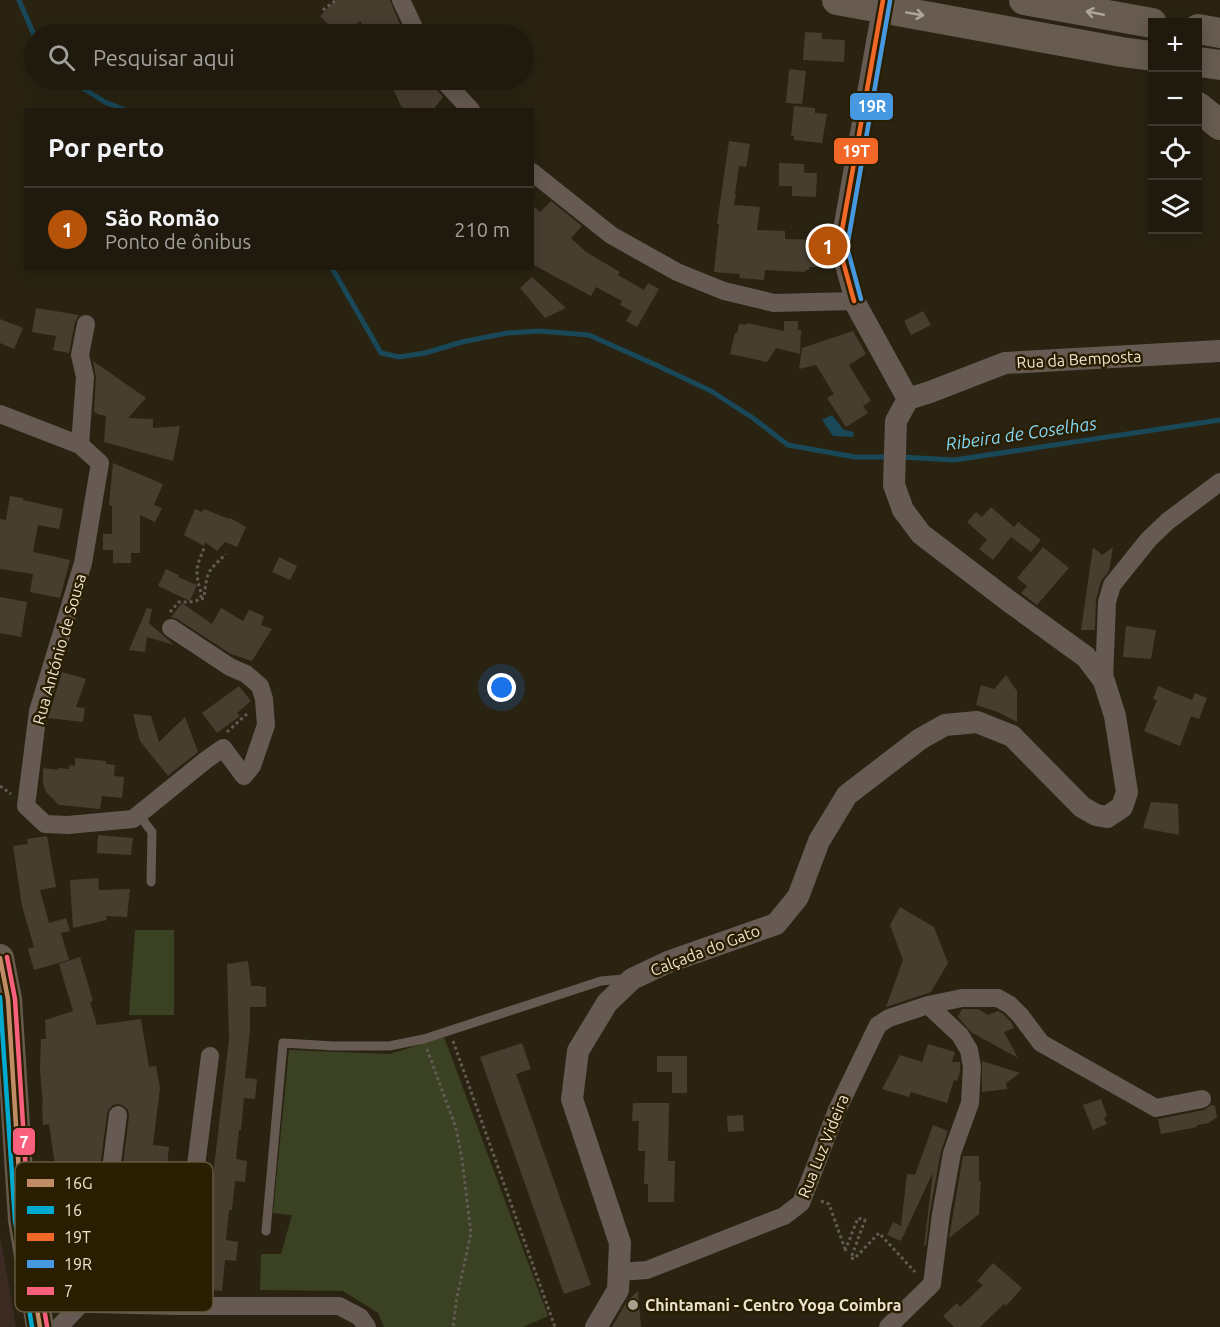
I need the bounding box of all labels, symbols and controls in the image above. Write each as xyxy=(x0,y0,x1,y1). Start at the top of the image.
one-way arrow xyxy=(1086,7,1105,18)
one-way arrow xyxy=(905,9,925,20)
map controls xyxy=(1148,18,1202,234)
button: + xyxy=(1148,18,1202,72)
search box xyxy=(24,24,534,90)
icon: search xyxy=(45,41,78,74)
text: Pesquisar aqui xyxy=(93,45,235,70)
button: − xyxy=(1148,72,1202,126)
line badge: 19R xyxy=(849,92,894,121)
text: 19R xyxy=(858,97,887,115)
button: locate xyxy=(1148,126,1202,180)
text: Por perto xyxy=(48,133,164,162)
line badge: 19T xyxy=(833,137,879,165)
text: 19T xyxy=(842,142,870,160)
button: layers xyxy=(1148,180,1202,234)
text: São Romão xyxy=(105,205,220,230)
text: 1 xyxy=(62,218,73,241)
text: 210 m xyxy=(454,218,510,241)
pin: 1 xyxy=(808,224,848,268)
text: Ponto de ônibus xyxy=(105,230,251,253)
street label: Rua da Bemposta xyxy=(1016,347,1142,371)
water label: Ribeira de Coselhas xyxy=(944,412,1098,454)
street label: Rua António de Sousa xyxy=(29,571,89,727)
your location xyxy=(487,673,516,702)
street label: Calçada do Gato xyxy=(648,921,762,979)
street label: Rua Luz Videira xyxy=(794,1092,852,1200)
line badge: 7 xyxy=(12,1127,36,1156)
text: 7 xyxy=(19,1133,29,1151)
legend xyxy=(15,1162,213,1312)
text: 16G xyxy=(64,1174,93,1192)
text: 16 xyxy=(64,1201,82,1219)
text: 19T xyxy=(64,1228,91,1246)
text: 19R xyxy=(64,1255,92,1273)
text: 7 xyxy=(64,1282,73,1300)
place label: Chintamani - Centro Yoga Coimbra xyxy=(645,1296,902,1314)
marker: Chintamani - Centro Yoga Coimbra xyxy=(626,1298,640,1312)

